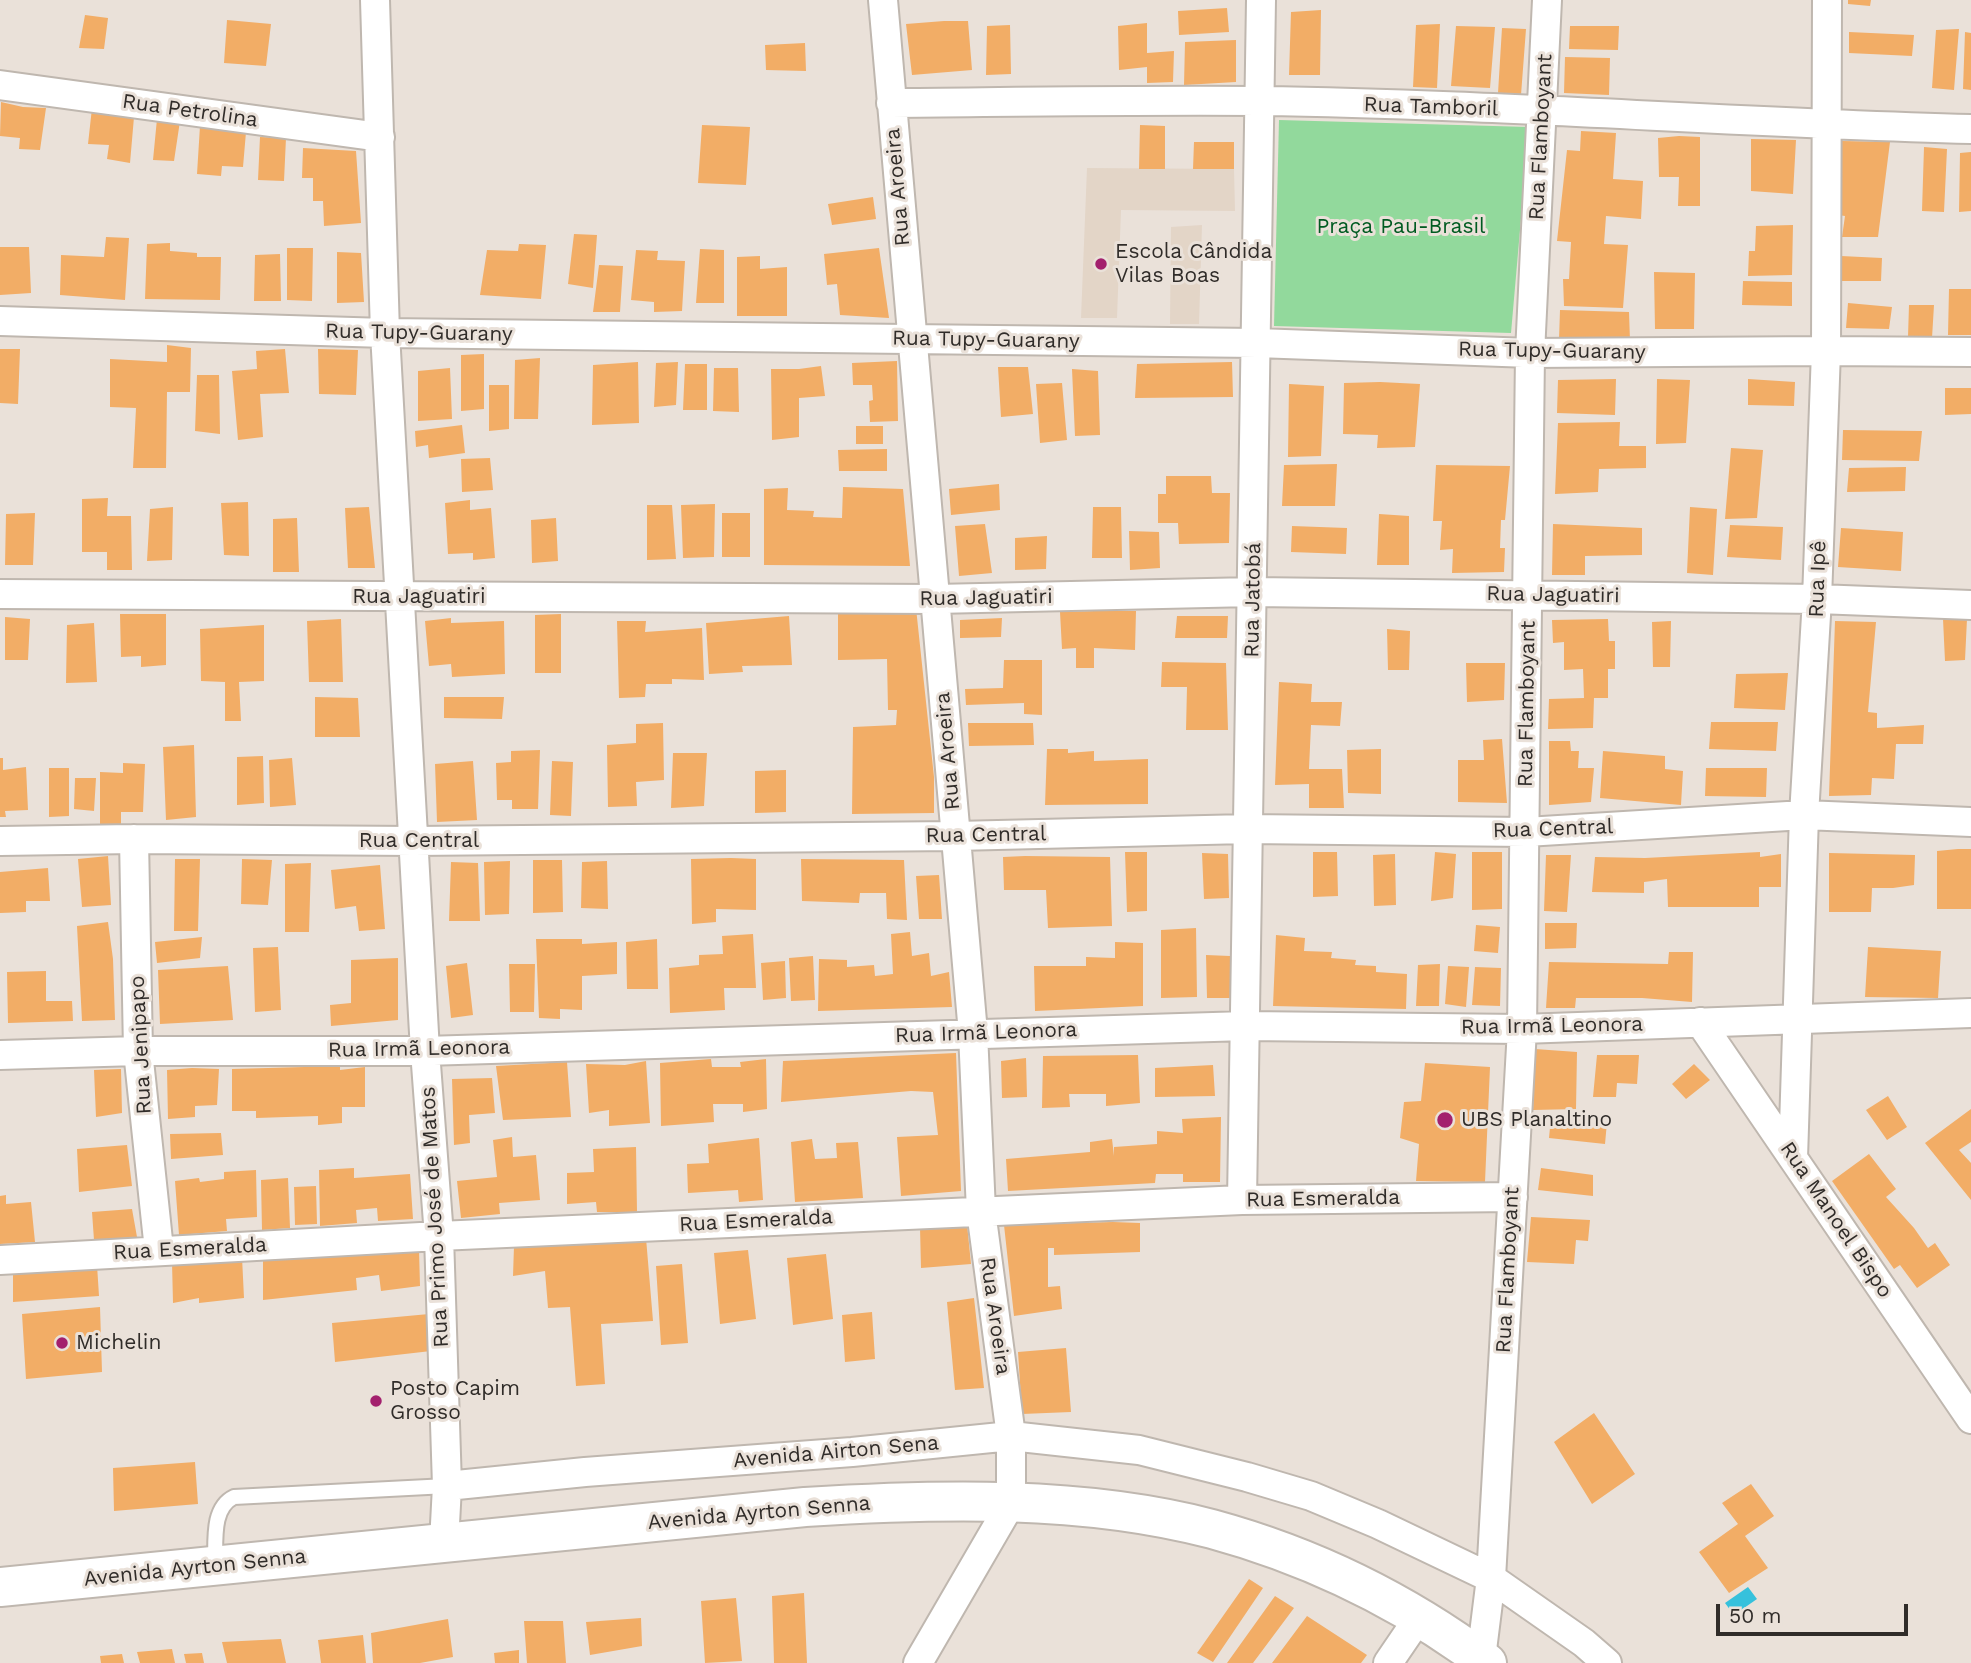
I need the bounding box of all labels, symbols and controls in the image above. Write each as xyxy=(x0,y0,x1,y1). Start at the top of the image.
street label: Rua Flamboyant xyxy=(1524,53,1558,221)
street label: Rua Petrolina xyxy=(121,89,259,133)
street label: Rua Tamboril xyxy=(1363,92,1499,122)
street label: Rua Aroeira xyxy=(880,127,916,247)
park label: Praça Pau-Brasil xyxy=(1316,214,1486,240)
place label: Escola Cândida Vilas Boas xyxy=(1115,239,1272,289)
marker: Escola Cândida Vilas Boas xyxy=(1093,256,1109,272)
street label: Rua Tupy-Guarany xyxy=(325,319,513,347)
street label: Rua Tupy-Guarany xyxy=(892,326,1080,354)
street label: Rua Tupy-Guarany xyxy=(1458,337,1646,365)
street label: Rua Ipê xyxy=(1804,540,1832,618)
street label: Rua Jatobá xyxy=(1239,542,1267,658)
street label: Rua Jaguatiri xyxy=(1486,581,1620,609)
street label: Rua Jaguatiri xyxy=(352,584,486,610)
street label: Rua Jaguatiri xyxy=(919,584,1053,612)
street label: Rua Flamboyant xyxy=(1513,621,1541,787)
street label: Rua Aroeira xyxy=(930,691,966,811)
street label: Rua Central xyxy=(1492,814,1614,844)
street label: Rua Central xyxy=(926,821,1046,849)
street label: Rua Central xyxy=(359,828,479,854)
street label: Rua Jenipapo xyxy=(125,975,157,1115)
street label: Rua Irmã Leonora xyxy=(1461,1012,1643,1040)
street label: Rua Irmã Leonora xyxy=(895,1017,1077,1049)
street label: Rua Irmã Leonora xyxy=(328,1035,510,1063)
street label: Rua Primo José de Matos xyxy=(416,1086,454,1348)
place label: UBS Planaltino xyxy=(1461,1107,1612,1133)
marker: UBS Planaltino xyxy=(1435,1110,1455,1130)
street label: Rua Manoel Bispo xyxy=(1774,1137,1898,1303)
street label: Rua Esmeralda xyxy=(1246,1185,1400,1213)
street label: Rua Flamboyant xyxy=(1491,1186,1525,1354)
street label: Rua Esmeralda xyxy=(678,1204,834,1238)
street label: Rua Esmeralda xyxy=(112,1232,268,1266)
street label: Rua Aroeira xyxy=(974,1256,1016,1376)
place label: Michelin xyxy=(76,1330,161,1356)
marker: Michelin xyxy=(54,1335,70,1351)
place label: Posto Capim Grosso xyxy=(390,1376,520,1426)
marker: Posto Capim Grosso xyxy=(368,1393,384,1409)
street label: Avenida Airton Sena xyxy=(732,1430,940,1474)
street label: Avenida Ayrton Senna xyxy=(647,1491,871,1535)
street label: Avenida Ayrton Senna xyxy=(82,1544,308,1592)
scale bar xyxy=(1719,1590,1912,1634)
text: 50 m xyxy=(1729,1603,1781,1628)

